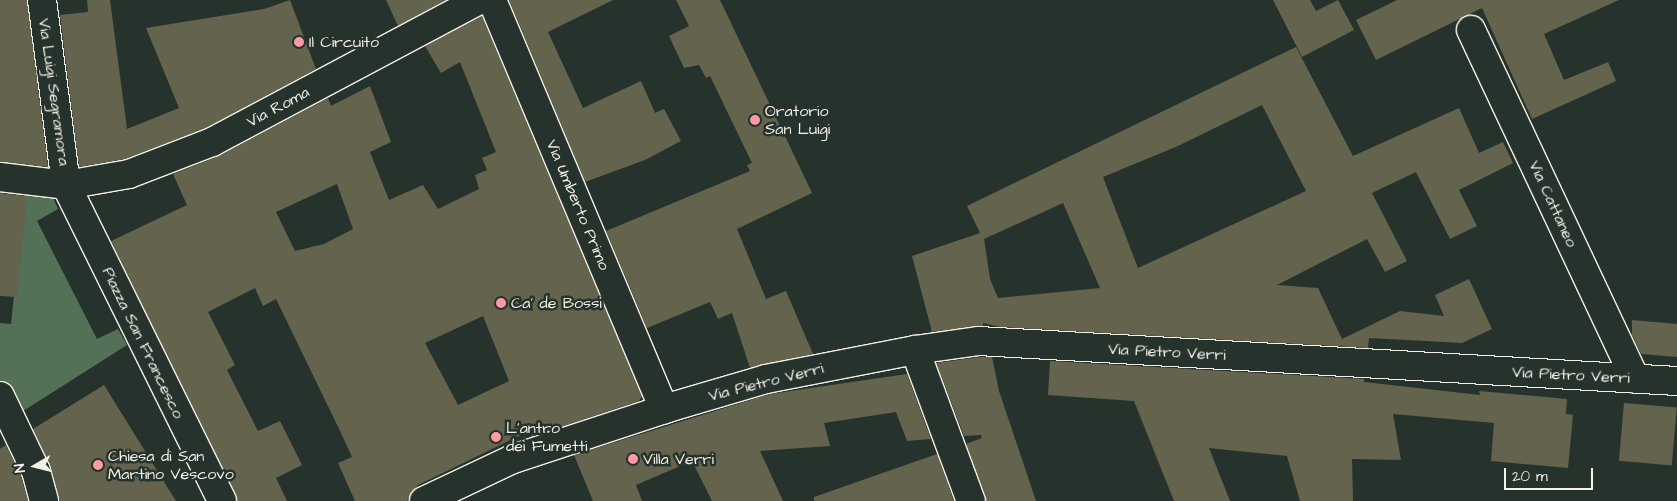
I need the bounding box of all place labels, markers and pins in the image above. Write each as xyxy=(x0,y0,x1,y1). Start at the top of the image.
place label: Il Circuito xyxy=(309,32,379,52)
marker: Il Circuito xyxy=(293,36,305,48)
place label: Oratorio San Luigi xyxy=(765,101,830,139)
marker: Oratorio San Luigi xyxy=(749,114,761,126)
place label: Ca' de Bossi xyxy=(511,293,602,313)
marker: Ca' de Bossi xyxy=(495,297,507,309)
place label: L'antro dei Fumetti xyxy=(506,418,587,456)
marker: L'antro dei Fumetti xyxy=(490,431,502,443)
place label: Chiesa di San Martino Vescovo xyxy=(108,446,234,484)
place label: Villa Verri xyxy=(643,449,714,469)
marker: Villa Verri xyxy=(627,453,639,465)
marker: Chiesa di San Martino Vescovo xyxy=(92,459,104,471)

